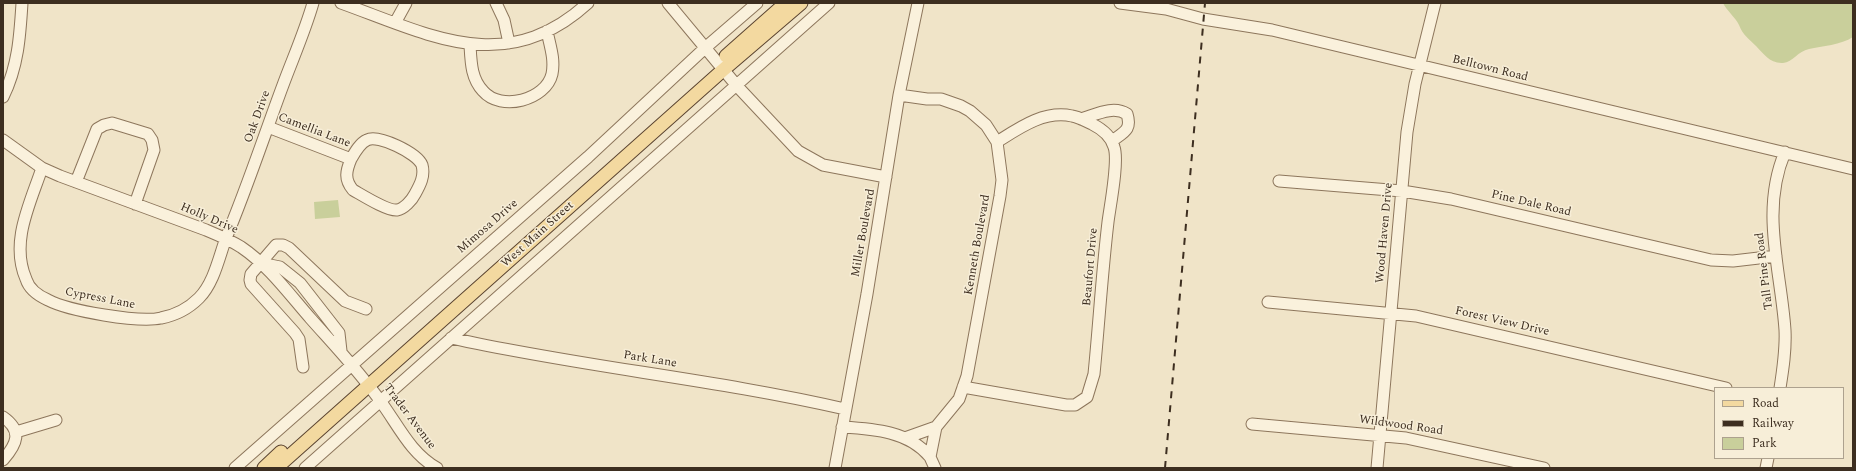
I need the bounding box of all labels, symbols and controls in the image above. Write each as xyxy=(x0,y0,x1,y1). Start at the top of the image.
street label: Belltown Road xyxy=(1451,53,1529,85)
street label: Oak Drive xyxy=(242,89,274,145)
street label: Camellia Lane xyxy=(276,111,352,151)
street label: Wood Haven Drive xyxy=(1373,182,1397,284)
street label: Miller Boulevard xyxy=(849,188,879,278)
street label: Pine Dale Road xyxy=(1490,188,1572,220)
street label: Kenneth Boulevard xyxy=(962,194,994,296)
street label: Mimosa Drive xyxy=(455,197,521,257)
street label: West Main Street xyxy=(499,199,577,271)
street label: Holly Drive xyxy=(178,200,240,238)
street label: Beaufort Drive xyxy=(1080,227,1102,307)
street label: Tall Pine Road xyxy=(1753,232,1777,310)
street label: Cypress Lane xyxy=(64,285,136,313)
street label: Forest View Drive xyxy=(1453,304,1551,340)
street label: Park Lane xyxy=(622,349,678,371)
street label: Trader Avenue xyxy=(380,381,438,453)
legend xyxy=(1714,387,1844,459)
text: Road xyxy=(1752,394,1779,413)
street label: Wildwood Road xyxy=(1358,413,1444,439)
text: Railway xyxy=(1752,414,1794,433)
text: Park xyxy=(1752,434,1777,453)

